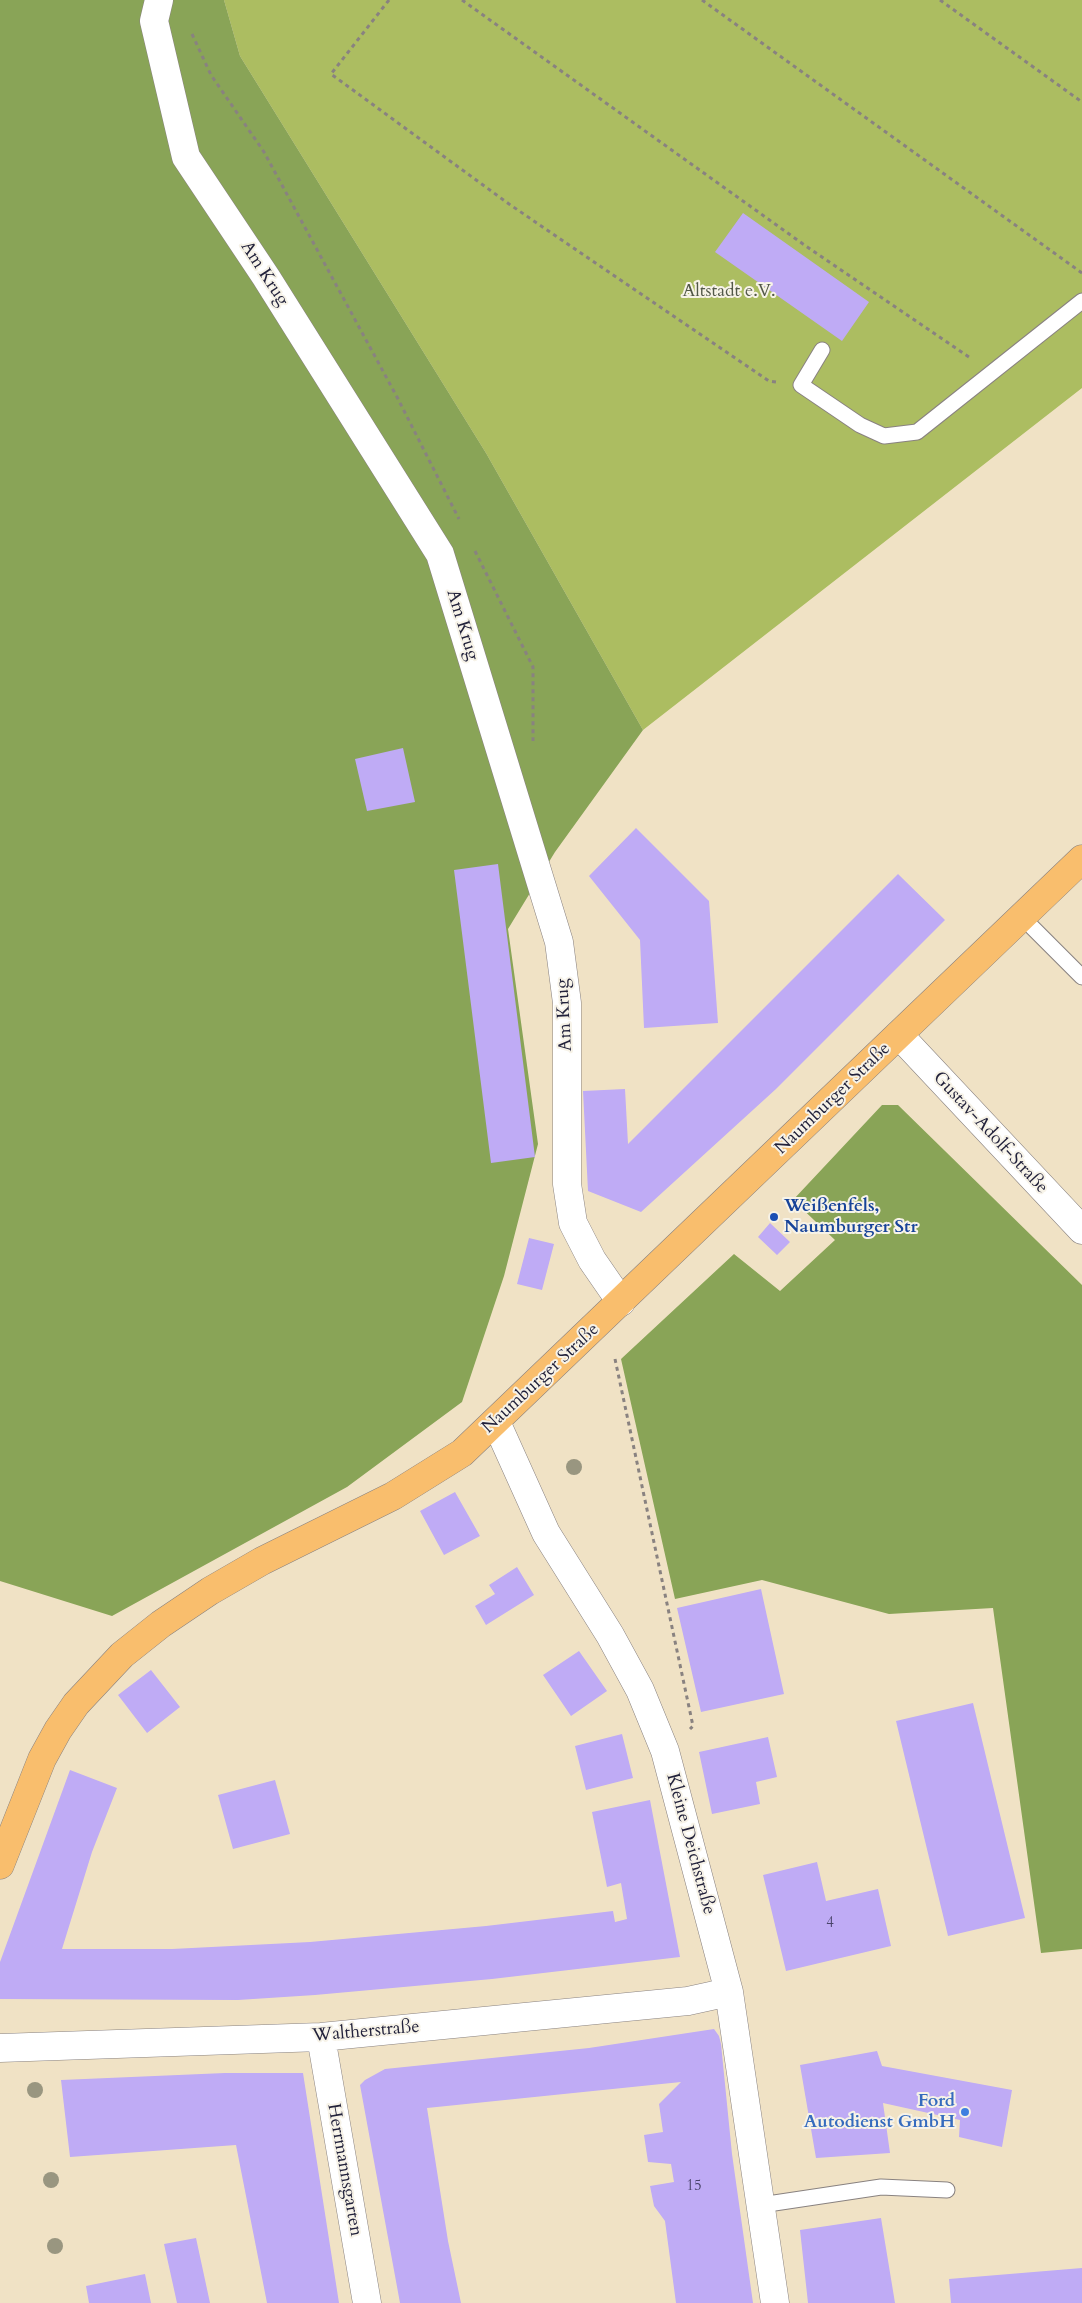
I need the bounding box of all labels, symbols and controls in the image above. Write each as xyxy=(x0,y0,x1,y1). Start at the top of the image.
street label: Am Krug xyxy=(235,238,293,310)
park label: Altstadt e.V. xyxy=(682,281,776,303)
street label: Am Krug xyxy=(441,587,483,663)
street label: Am Krug xyxy=(552,978,578,1052)
street label: Naumburger Straße xyxy=(771,1038,895,1160)
street label: Gustav-Adolf-Straße xyxy=(928,1068,1052,1198)
place label: Weißenfels, Naumburger Str xyxy=(784,1196,918,1238)
marker: Weißenfels, Naumburger Str xyxy=(768,1211,780,1223)
street label: Naumburger Straße xyxy=(478,1319,604,1439)
street label: Kleine Deichstraße xyxy=(661,1771,719,1917)
house number: 4 xyxy=(826,1915,834,1933)
street label: Waltherstraße xyxy=(312,2017,420,2047)
place label: Ford Autodienst GmbH xyxy=(804,2091,955,2134)
street label: Herrmannsgarten xyxy=(322,2102,366,2238)
marker: Ford Autodienst GmbH xyxy=(959,2106,971,2118)
house number: 15 xyxy=(686,2178,702,2196)

